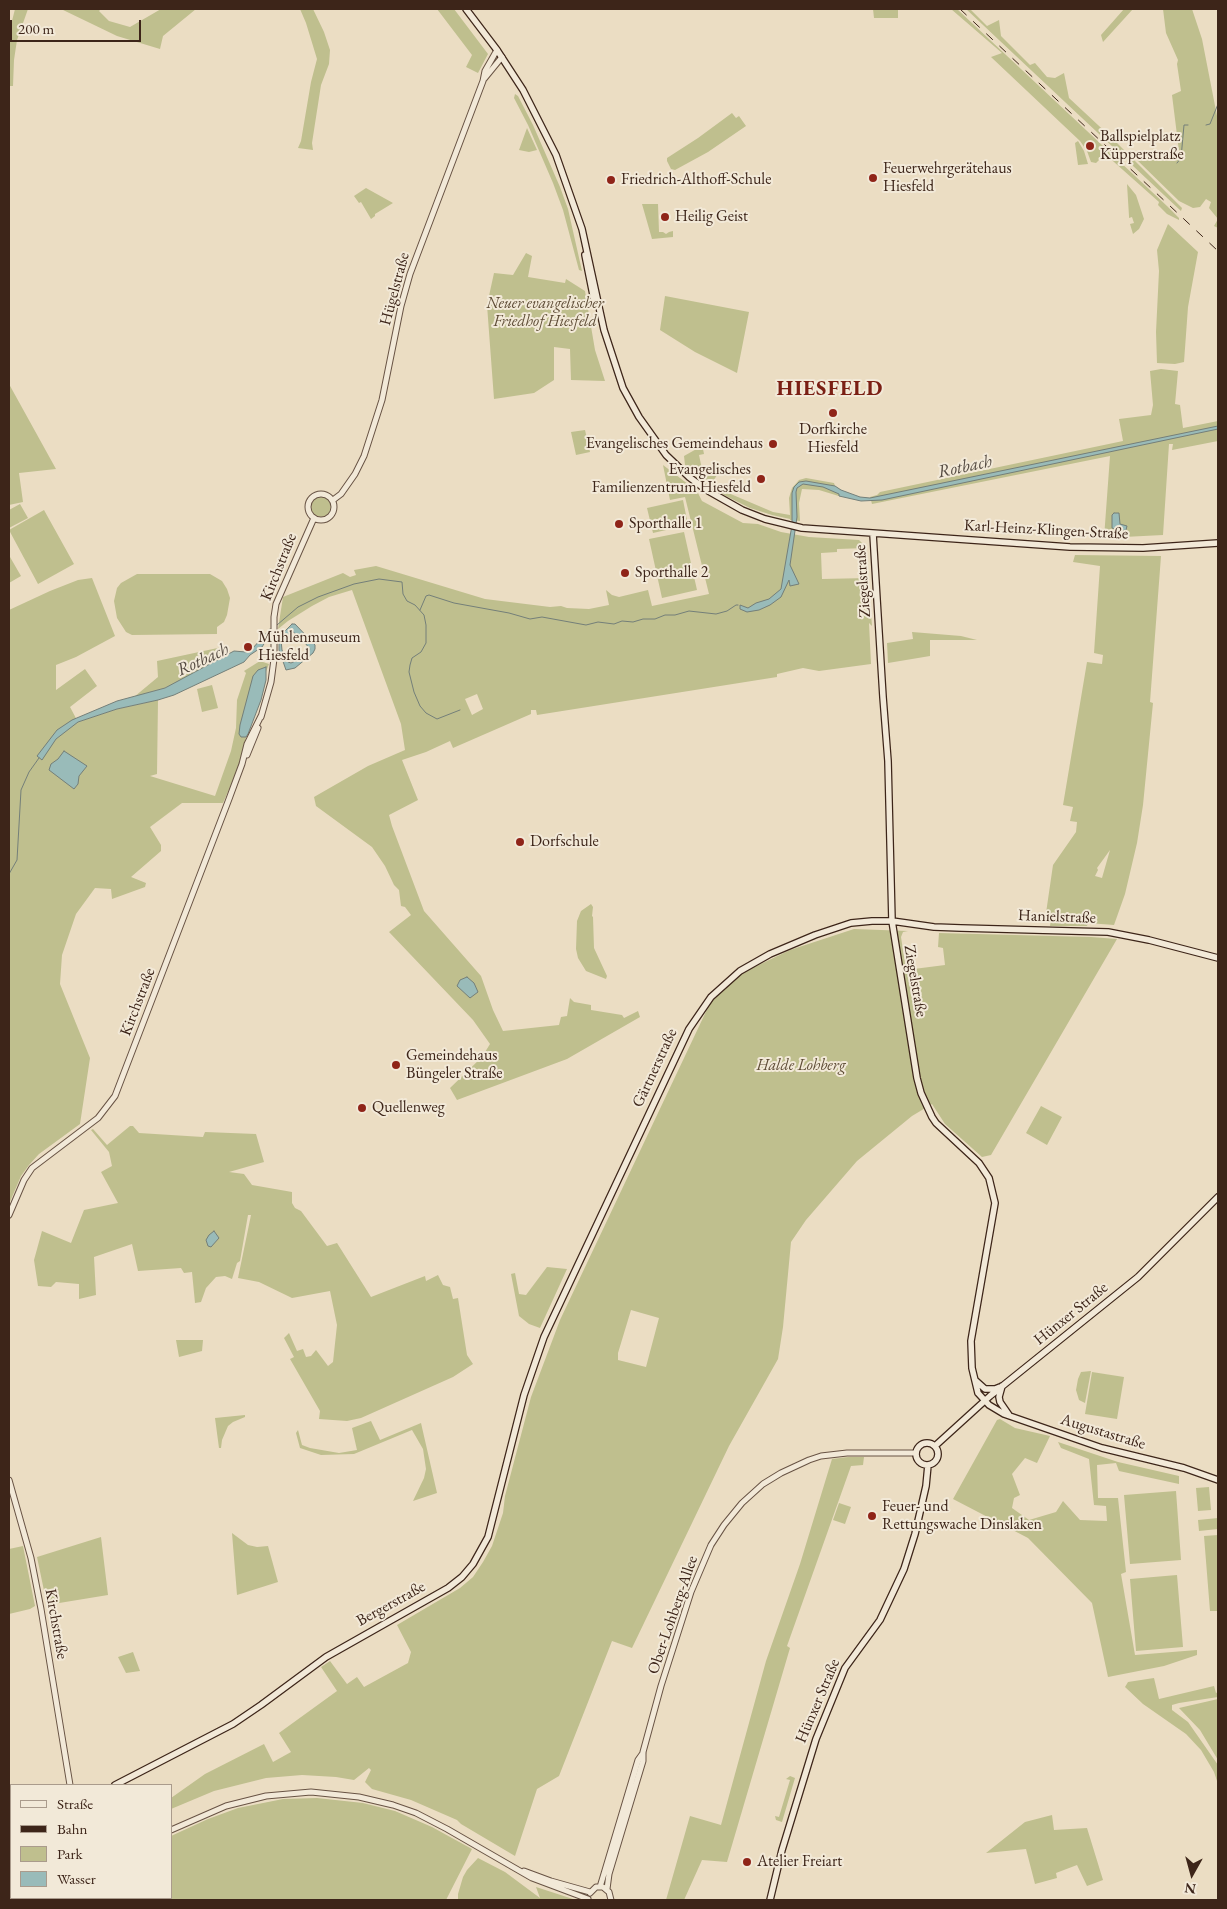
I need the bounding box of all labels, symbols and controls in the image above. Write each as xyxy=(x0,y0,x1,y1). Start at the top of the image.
scale bar xyxy=(12,10,144,42)
text: 200 m xyxy=(18,19,54,38)
place label: Ballspielplatz Küpperstraße xyxy=(1100,127,1184,165)
marker: Ballspielplatz Küpperstraße xyxy=(1084,140,1096,152)
place label: Feuerwehrgerätehaus Hiesfeld xyxy=(883,159,1012,197)
place label: Friedrich-Althoff-Schule xyxy=(621,170,771,190)
marker: Feuerwehrgerätehaus Hiesfeld xyxy=(867,172,879,184)
marker: Friedrich-Althoff-Schule xyxy=(605,174,617,186)
place label: Heilig Geist xyxy=(675,207,748,227)
marker: Heilig Geist xyxy=(659,211,671,223)
street label: Hügelstraße xyxy=(376,250,414,328)
park label: Neuer evangelischer Friedhof Hiesfeld xyxy=(486,294,604,332)
district label: HIESFELD xyxy=(776,376,884,402)
marker: Dorfkirche Hiesfeld xyxy=(827,407,839,419)
place label: Dorfkirche Hiesfeld xyxy=(799,420,867,458)
place label: Evangelisches Gemeindehaus xyxy=(586,434,763,454)
marker: Evangelisches Gemeindehaus xyxy=(767,438,779,450)
water label: Rotbach xyxy=(936,451,994,483)
place label: Evangelisches Familienzentrum Hiesfeld xyxy=(592,460,751,498)
marker: Evangelisches Familienzentrum Hiesfeld xyxy=(755,473,767,485)
place label: Sporthalle 1 xyxy=(629,514,702,534)
street label: Karl-Heinz-Klingen-Straße xyxy=(963,516,1129,544)
marker: Sporthalle 1 xyxy=(613,518,625,530)
street label: Kirchstraße xyxy=(257,530,301,604)
street label: Ziegelstraße xyxy=(851,544,875,618)
place label: Sporthalle 2 xyxy=(635,563,708,583)
marker: Sporthalle 2 xyxy=(619,567,631,579)
place label: Mühlenmuseum Hiesfeld xyxy=(258,628,361,666)
water label: Rotbach xyxy=(173,639,233,681)
marker: Mühlenmuseum Hiesfeld xyxy=(242,641,254,653)
place label: Dorfschule xyxy=(530,832,599,852)
marker: Dorfschule xyxy=(514,836,526,848)
street label: Hanielstraße xyxy=(1018,906,1096,928)
street label: Ziegelstraße xyxy=(899,943,931,1019)
street label: Kirchstraße xyxy=(116,965,160,1039)
street label: Gärtnerstraße xyxy=(628,1026,682,1110)
place label: Gemeindehaus Büngeler Straße xyxy=(406,1046,503,1084)
park label: Halde Lohberg xyxy=(756,1056,846,1076)
marker: Gemeindehaus Büngeler Straße xyxy=(390,1059,402,1071)
place label: Quellenweg xyxy=(372,1098,445,1118)
marker: Quellenweg xyxy=(356,1102,368,1114)
street label: Hünxer Straße xyxy=(1030,1278,1112,1350)
street label: Augustastraße xyxy=(1058,1410,1148,1454)
place label: Feuer- und Rettungswache Dinslaken xyxy=(882,1497,1042,1535)
marker: Feuer- und Rettungswache Dinslaken xyxy=(866,1510,878,1522)
street label: Ober-Lohberg-Allee xyxy=(644,1553,702,1677)
street label: Bergerstraße xyxy=(353,1577,429,1631)
street label: Kirchstraße xyxy=(40,1587,72,1661)
street label: Hünxer Straße xyxy=(792,1656,844,1746)
legend xyxy=(10,1784,172,1899)
text: Straße xyxy=(57,1794,93,1813)
text: Bahn xyxy=(57,1819,87,1838)
text: Park xyxy=(57,1844,83,1863)
north arrow xyxy=(1167,1849,1217,1899)
place label: Atelier Freiart xyxy=(757,1852,842,1872)
marker: Atelier Freiart xyxy=(741,1856,753,1868)
text: Wasser xyxy=(57,1869,96,1888)
text: N xyxy=(1183,1879,1197,1899)

